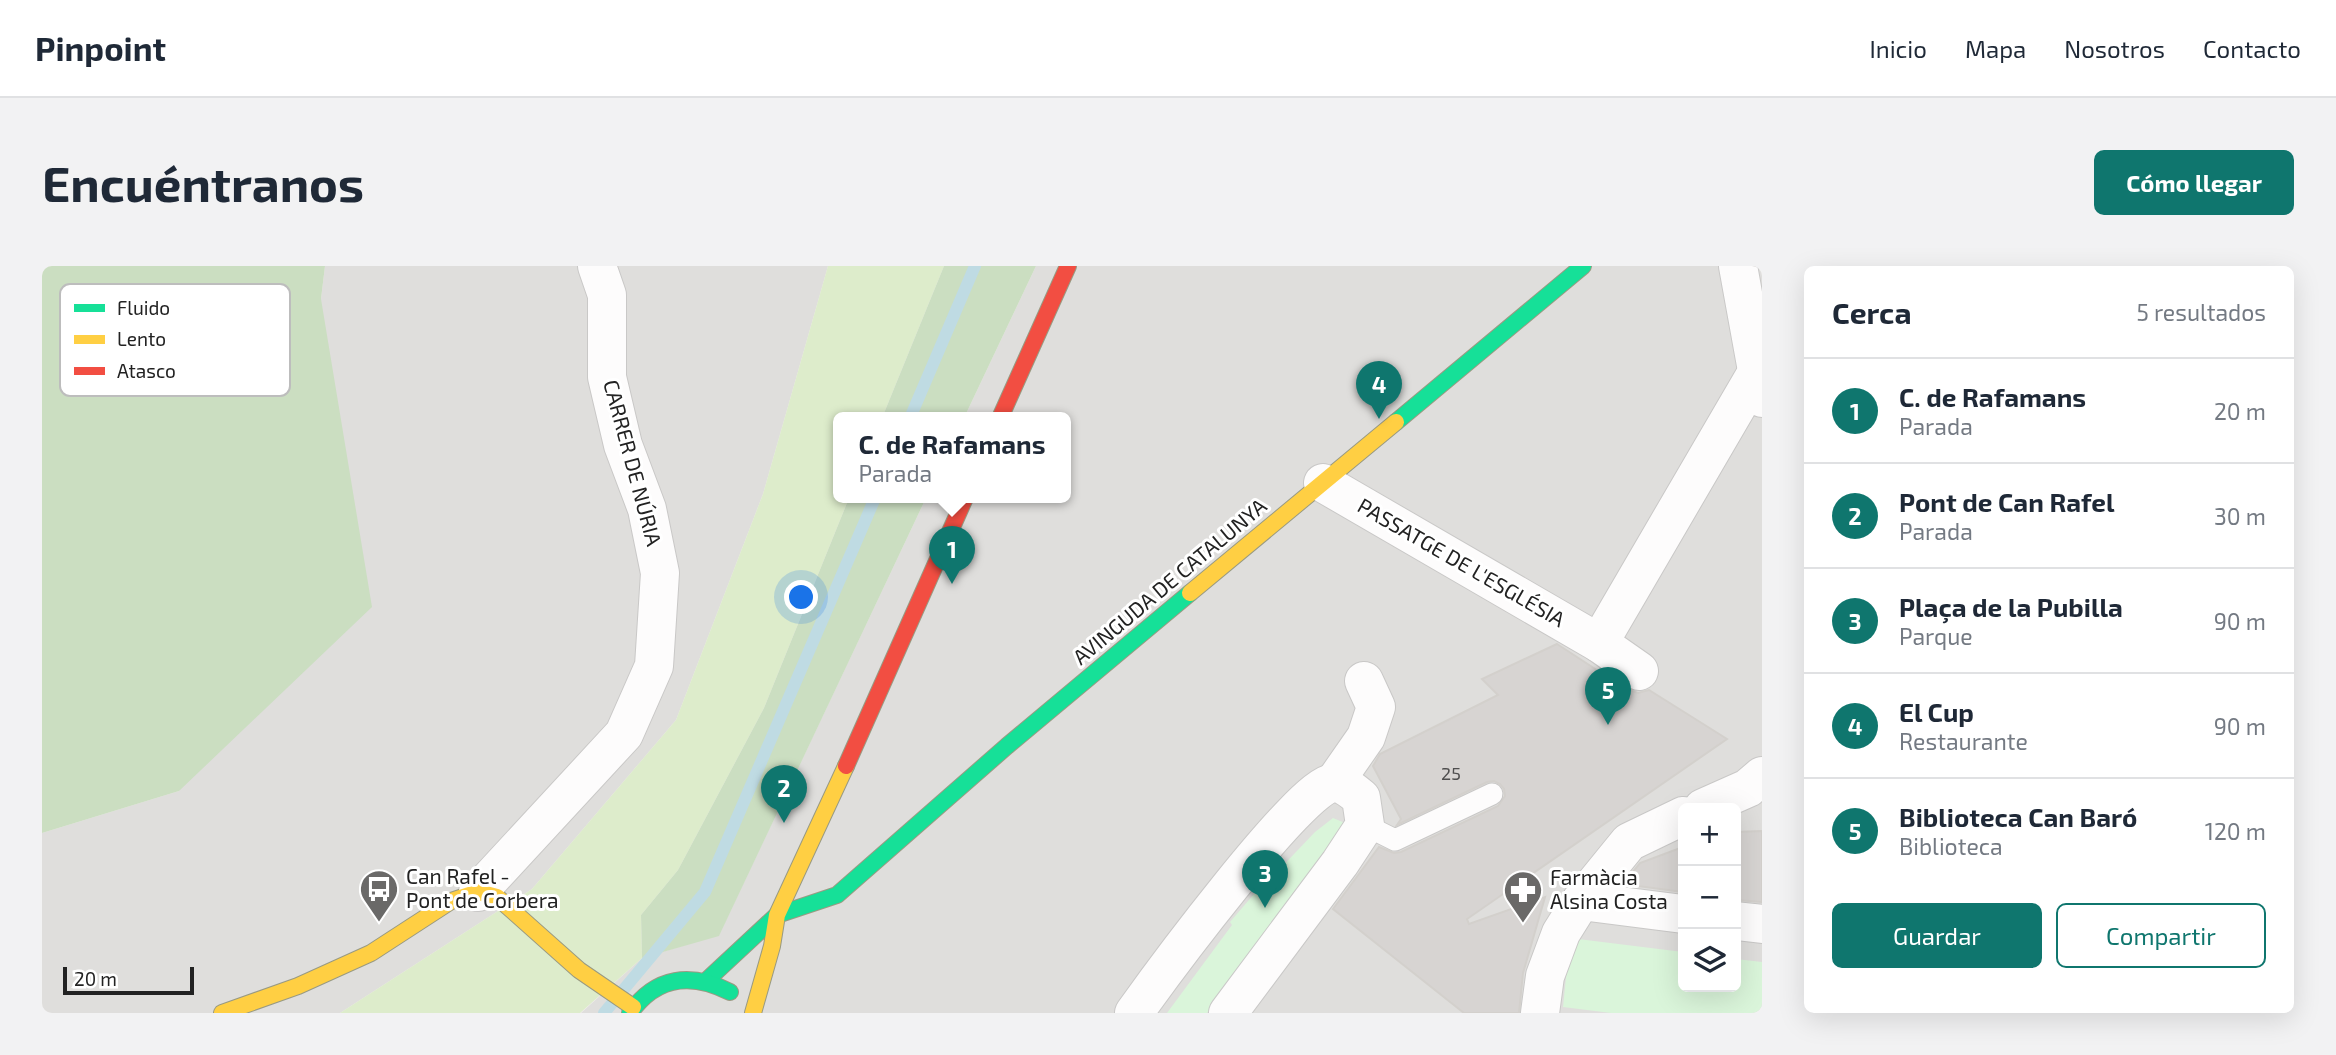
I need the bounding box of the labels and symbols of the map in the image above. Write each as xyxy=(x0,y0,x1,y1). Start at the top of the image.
legend xyxy=(60,284,290,396)
text: Fluido xyxy=(117,296,170,319)
text: Lento xyxy=(117,327,166,350)
text: Atasco xyxy=(117,359,176,382)
pin: 4 xyxy=(1356,361,1402,419)
street label: CARRER DE NÚRIA xyxy=(599,377,668,549)
street label: PASSATGE DE L'ESGLÉSIA xyxy=(1354,492,1570,631)
street label: AVINGUDA DE CATALUNYA xyxy=(1067,493,1271,669)
pin: 1 xyxy=(929,526,975,584)
your location xyxy=(784,580,818,614)
pin: 5 xyxy=(1585,667,1631,725)
house number: 25 xyxy=(1441,762,1461,784)
pin: 2 xyxy=(761,765,807,823)
pin: 3 xyxy=(1242,850,1288,908)
place label: Can Rafel - Pont de Corbera xyxy=(406,863,559,912)
place label: Farmàcia Alsina Costa xyxy=(1550,864,1668,913)
bus stop icon: Can Rafel - Pont de Corbera xyxy=(358,868,400,923)
pharmacy icon: Farmàcia Alsina Costa xyxy=(1502,869,1544,924)
scale bar xyxy=(63,964,194,996)

